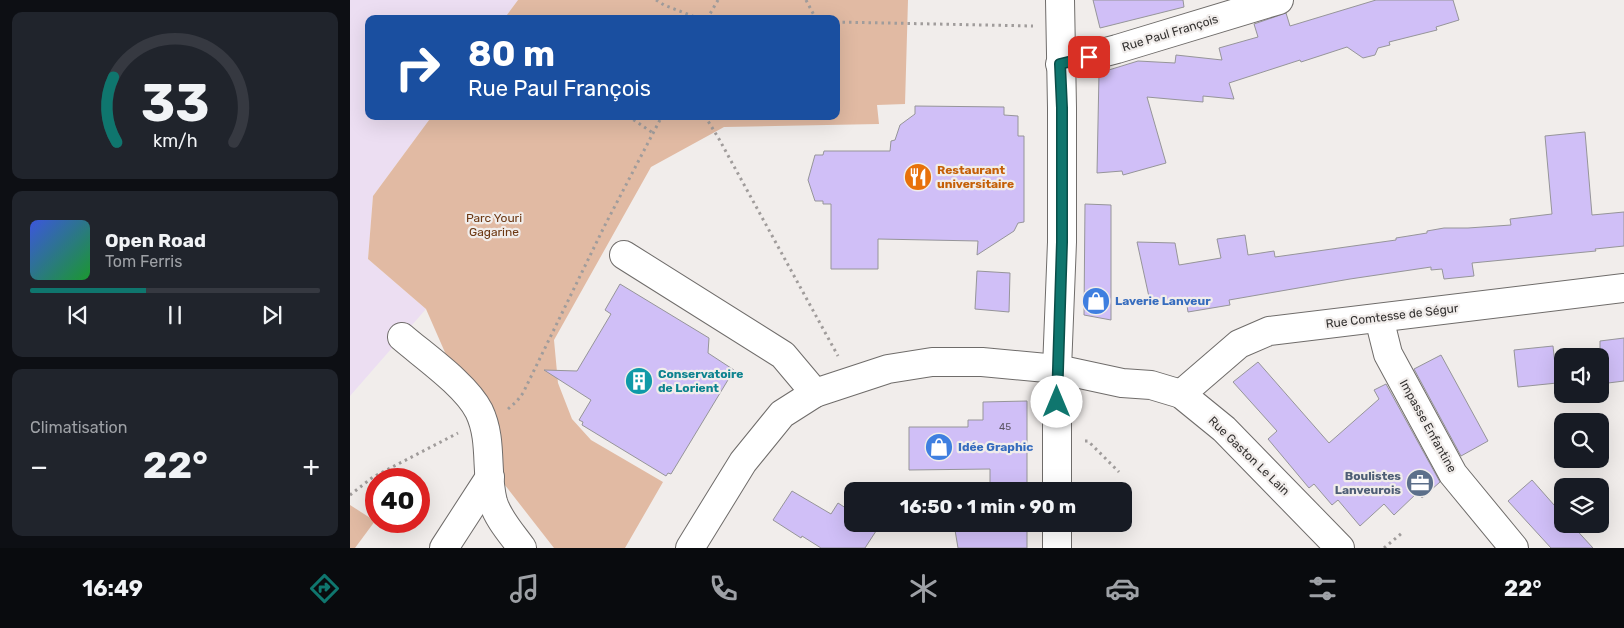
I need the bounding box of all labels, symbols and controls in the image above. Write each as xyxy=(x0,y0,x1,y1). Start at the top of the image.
street label: Rue Paul François xyxy=(1120,12,1220,54)
text: 80 m xyxy=(468,33,555,75)
icon: right xyxy=(385,35,450,100)
pin xyxy=(1068,36,1110,78)
icon: arrive xyxy=(1075,43,1103,71)
text: 33 xyxy=(141,72,209,134)
text: Rue Paul François xyxy=(468,75,651,102)
text: km/h xyxy=(153,130,197,151)
restaurant icon: Restaurant universitaire xyxy=(903,162,933,192)
place label: Restaurant universitaire xyxy=(937,163,1014,191)
park label: Parc Youri Gagarine xyxy=(466,211,522,239)
text: Open Road xyxy=(105,229,206,252)
text: Tom Ferris xyxy=(105,252,182,271)
shop icon: Laverie Lanveur xyxy=(1081,286,1111,316)
place label: Laverie Lanveur xyxy=(1115,294,1211,308)
icon: previous xyxy=(64,301,92,329)
icon: pause xyxy=(161,301,189,329)
icon: next xyxy=(258,301,286,329)
street label: Rue Comtesse de Ségur xyxy=(1325,301,1460,331)
map controls xyxy=(1554,348,1609,533)
button: sound xyxy=(1554,348,1609,403)
building icon: Conservatoire de Lorient xyxy=(624,366,654,396)
place label: Conservatoire de Lorient xyxy=(658,367,743,395)
position arrow xyxy=(1030,375,1082,427)
street label: Impasse Enfantine xyxy=(1397,377,1459,475)
button: search xyxy=(1554,413,1609,468)
street label: Rue Gaston Le Lain xyxy=(1206,414,1292,498)
text: Climatisation xyxy=(30,418,127,437)
house number: 45 xyxy=(999,421,1011,433)
shop icon: Idée Graphic xyxy=(924,432,954,462)
place label: Idée Graphic xyxy=(958,440,1033,454)
text: 22° xyxy=(143,442,208,488)
text: − xyxy=(30,450,48,483)
text: + xyxy=(303,450,320,483)
speed limit sign: 40 xyxy=(365,468,430,533)
office icon: Boulistes Lanveurois xyxy=(1405,468,1435,498)
place label: Boulistes Lanveurois xyxy=(1335,469,1401,497)
button: layers xyxy=(1554,478,1609,533)
text: 16:50 · 1 min · 90 m xyxy=(900,495,1076,518)
icon: directions xyxy=(307,571,342,606)
icon: music xyxy=(507,571,542,606)
icon: phone xyxy=(706,571,741,606)
icon: climate xyxy=(906,571,941,606)
icon: car xyxy=(1105,571,1140,606)
icon: filters xyxy=(1305,571,1340,606)
text: 16:49 xyxy=(82,575,143,602)
text: 22° xyxy=(1504,575,1542,602)

